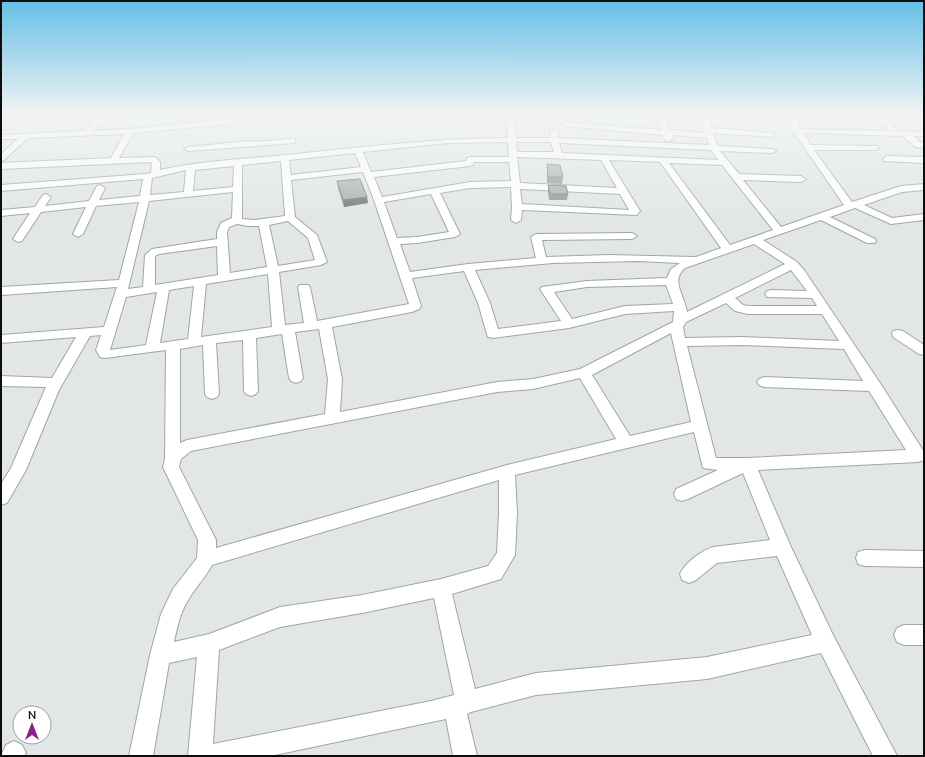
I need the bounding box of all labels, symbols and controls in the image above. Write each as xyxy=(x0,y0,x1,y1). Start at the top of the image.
north arrow xyxy=(12,705,52,745)
text: N xyxy=(28,708,36,723)

